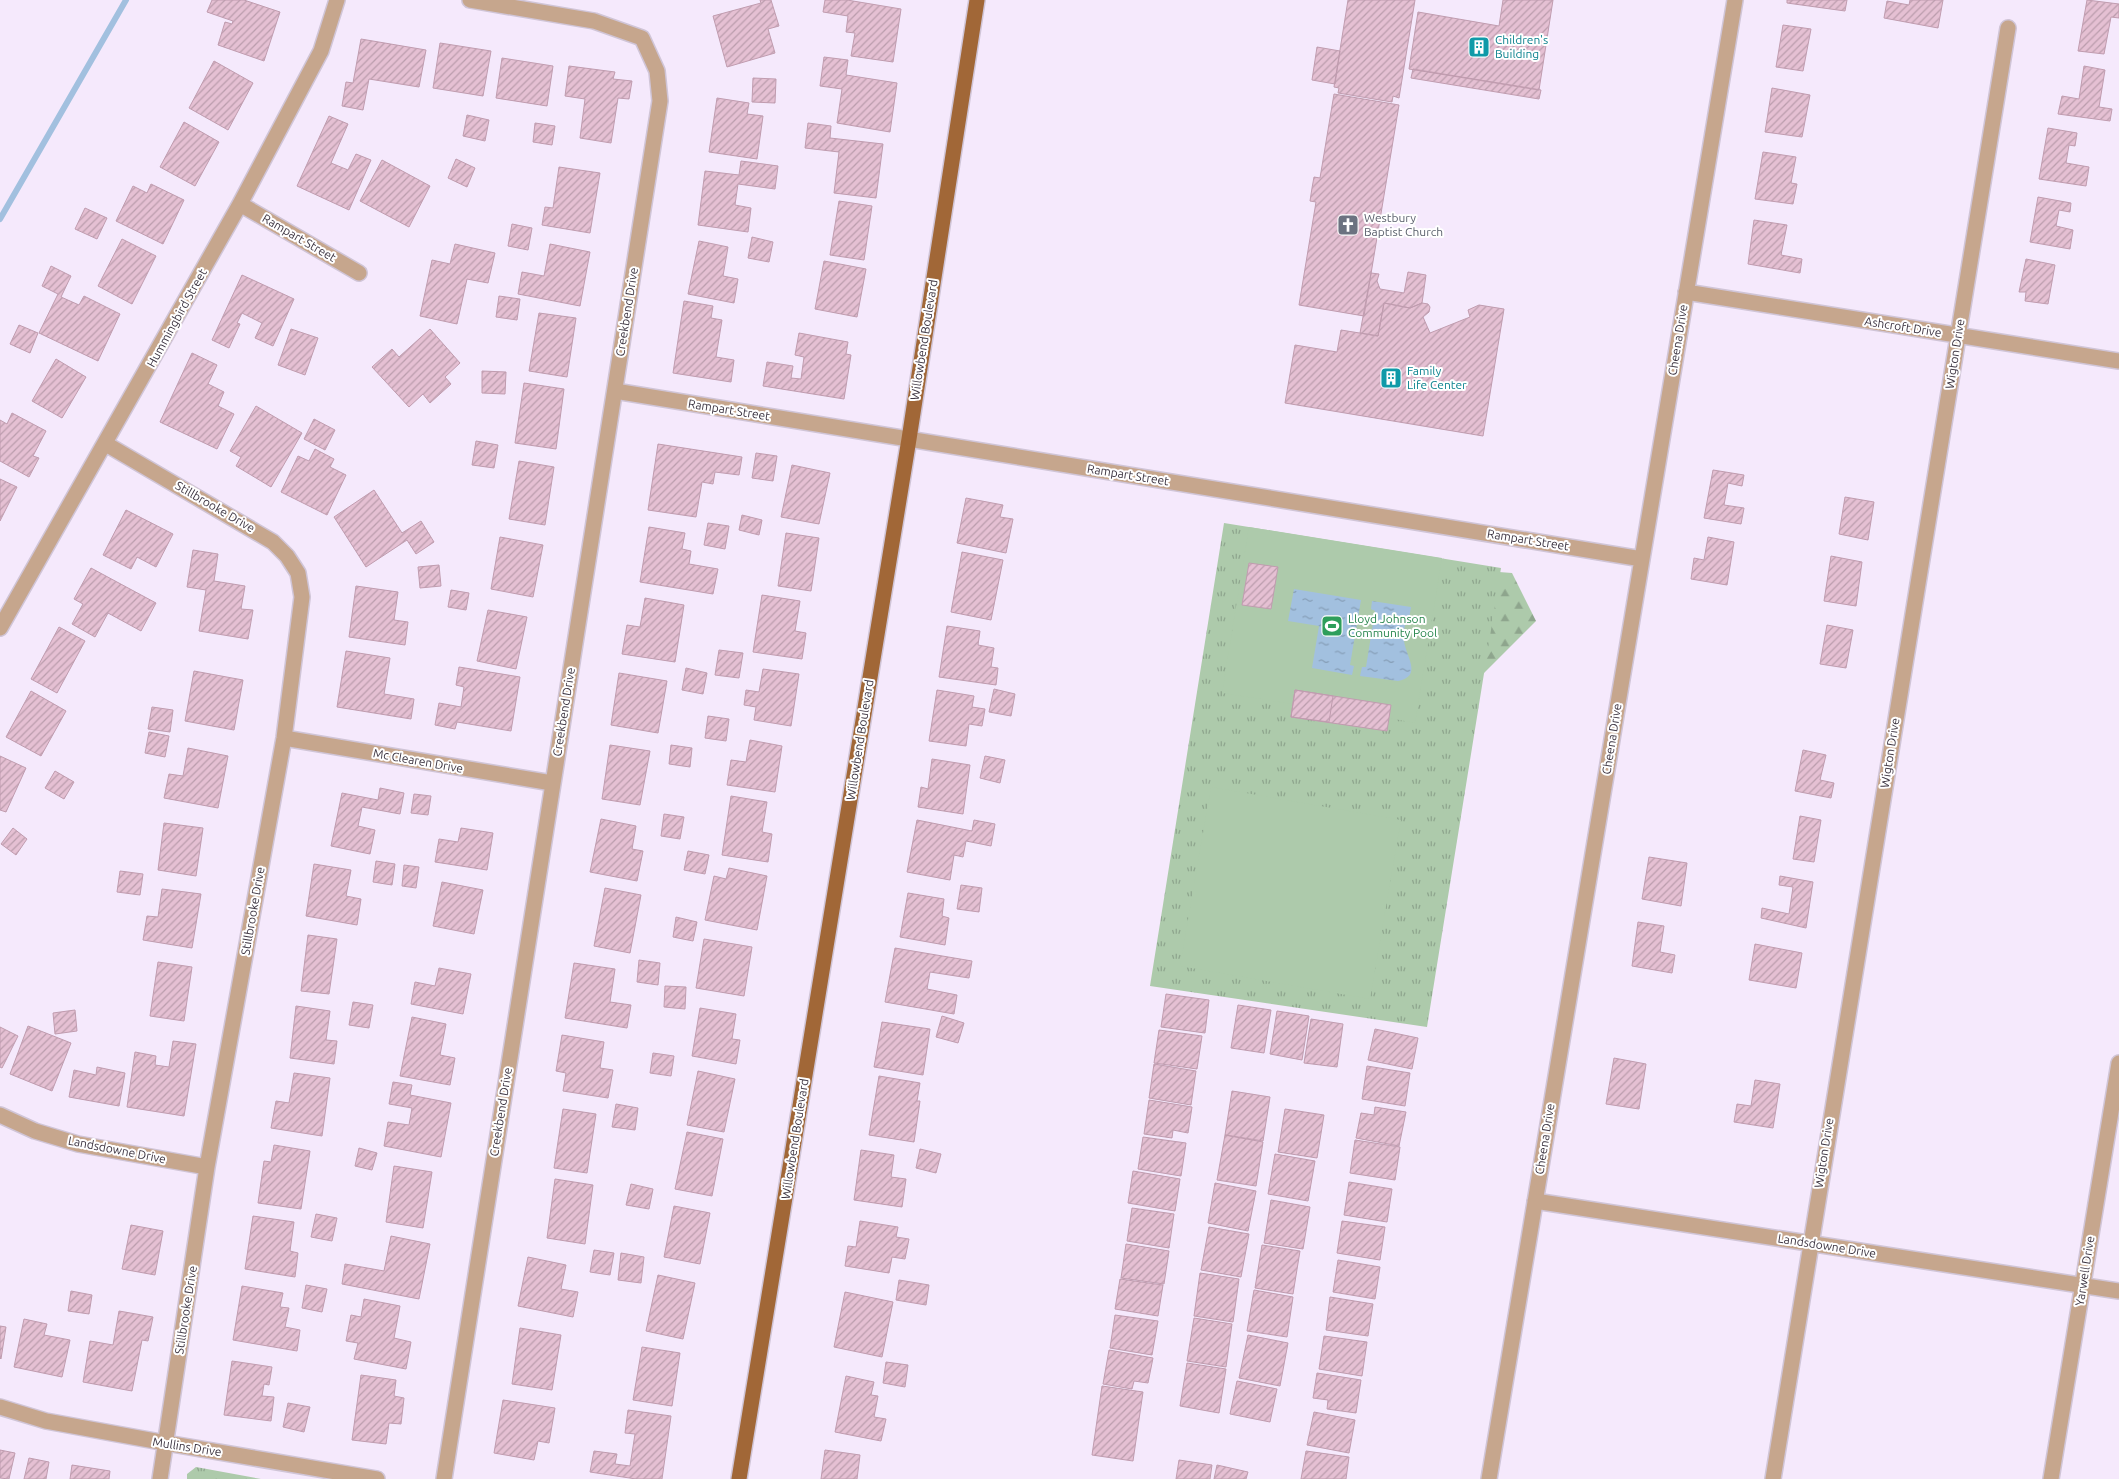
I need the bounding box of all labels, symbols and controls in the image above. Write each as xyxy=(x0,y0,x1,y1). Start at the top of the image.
place label: Children's Building xyxy=(1495,33,1548,60)
building icon: Children's Building xyxy=(1467,35,1491,59)
street label: Rampart Street xyxy=(260,211,339,264)
place label: Westbury Baptist Church xyxy=(1364,211,1443,238)
church icon: Westbury Baptist Church xyxy=(1336,213,1360,237)
street label: Hummingbird Street xyxy=(144,266,209,369)
street label: Creekbend Drive xyxy=(613,267,640,357)
street label: Willowbend Boulevard xyxy=(908,279,939,401)
street label: Cheena Drive xyxy=(1665,304,1690,376)
street label: Ashcroft Drive xyxy=(1864,314,1942,339)
street label: Wigton Drive xyxy=(1943,318,1966,390)
place label: Family Life Center xyxy=(1407,364,1467,391)
building icon: Family Life Center xyxy=(1379,366,1403,390)
street label: Rampart Street xyxy=(687,397,771,422)
street label: Rampart Street xyxy=(1086,462,1170,487)
street label: Stillbrooke Drive xyxy=(173,479,257,535)
street label: Rampart Street xyxy=(1486,527,1570,552)
place label: Lloyd Johnson Community Pool xyxy=(1348,612,1437,639)
sports icon: Lloyd Johnson Community Pool xyxy=(1320,614,1344,638)
street label: Creekbend Drive xyxy=(550,667,577,757)
street label: Willowbend Boulevard xyxy=(844,679,875,801)
street label: Cheena Drive xyxy=(1599,703,1624,775)
street label: Wigton Drive xyxy=(1878,717,1901,789)
street label: Mc Clearen Drive xyxy=(372,746,464,775)
street label: Stillbrooke Drive xyxy=(238,866,267,956)
street label: Creekbend Drive xyxy=(487,1067,514,1157)
street label: Willowbend Boulevard xyxy=(779,1078,810,1200)
street label: Cheena Drive xyxy=(1532,1103,1557,1175)
street label: Wigton Drive xyxy=(1812,1117,1835,1189)
street label: Landsdowne Drive xyxy=(67,1134,167,1165)
street label: Landsdowne Drive xyxy=(1777,1231,1877,1260)
street label: Yarwell Drive xyxy=(2073,1235,2096,1307)
street label: Stillbrooke Drive xyxy=(172,1265,199,1355)
street label: Mullins Drive xyxy=(152,1435,223,1458)

